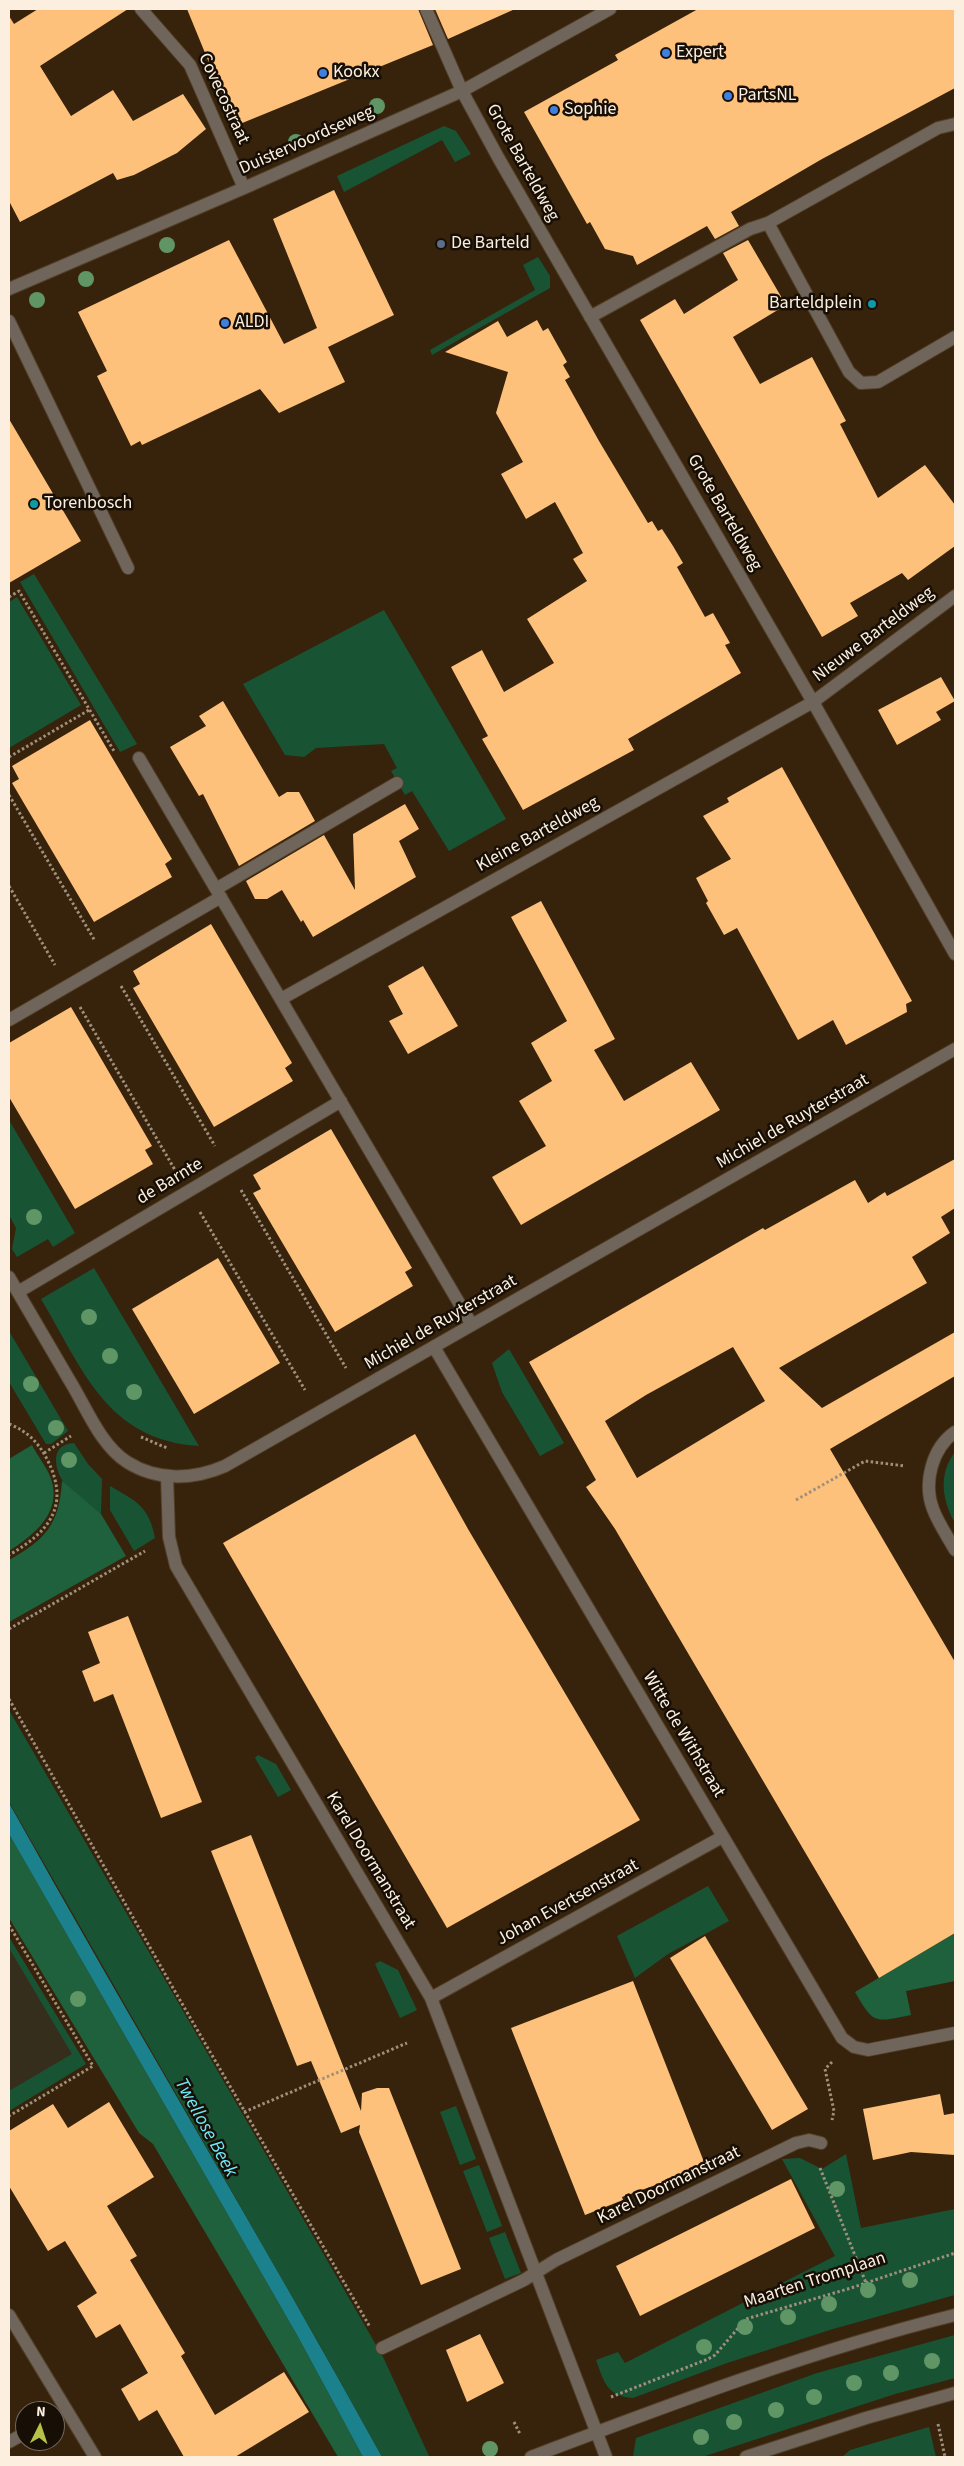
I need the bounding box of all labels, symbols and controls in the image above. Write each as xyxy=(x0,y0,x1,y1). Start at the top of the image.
place label: Expert xyxy=(676,42,724,64)
marker: Expert xyxy=(660,47,672,59)
street label: Covecostraat xyxy=(193,50,253,148)
place label: Kookx xyxy=(333,62,380,84)
marker: Kookx xyxy=(317,67,329,79)
place label: PartsNL xyxy=(738,85,797,107)
marker: PartsNL xyxy=(722,90,734,102)
place label: Sophie xyxy=(564,99,617,121)
street label: Grote Barteldweg xyxy=(481,101,563,225)
street label: Duistervoordseweg xyxy=(236,102,378,180)
marker: Sophie xyxy=(548,104,560,116)
place label: De Barteld xyxy=(451,233,530,255)
marker: De Barteld xyxy=(435,238,447,250)
place label: Barteldplein xyxy=(769,293,862,315)
marker: Barteldplein xyxy=(866,298,878,310)
place label: ALDI xyxy=(235,312,269,334)
marker: ALDI xyxy=(219,317,231,329)
street label: Grote Barteldweg xyxy=(682,451,766,575)
place label: Torenbosch xyxy=(44,493,132,515)
marker: Torenbosch xyxy=(28,498,40,510)
street label: Nieuwe Barteldweg xyxy=(809,582,939,688)
street label: Kleine Barteldweg xyxy=(473,792,603,878)
street label: Michiel de Ruyterstraat xyxy=(713,1070,873,1174)
street label: de Barnte xyxy=(133,1154,207,1210)
street label: Michiel de Ruyterstraat xyxy=(361,1271,521,1375)
street label: Witte de Withstraat xyxy=(637,1668,729,1802)
street label: Karel Doormanstraat xyxy=(320,1788,420,1934)
street label: Johan Evertsenstraat xyxy=(493,1855,643,1951)
water label: Twellose Beek xyxy=(169,2075,241,2181)
street label: Karel Doormanstraat xyxy=(594,2142,744,2230)
street label: Maarten Tromplaan xyxy=(741,2248,889,2314)
north arrow xyxy=(15,2401,65,2451)
text: N xyxy=(36,2402,46,2422)

